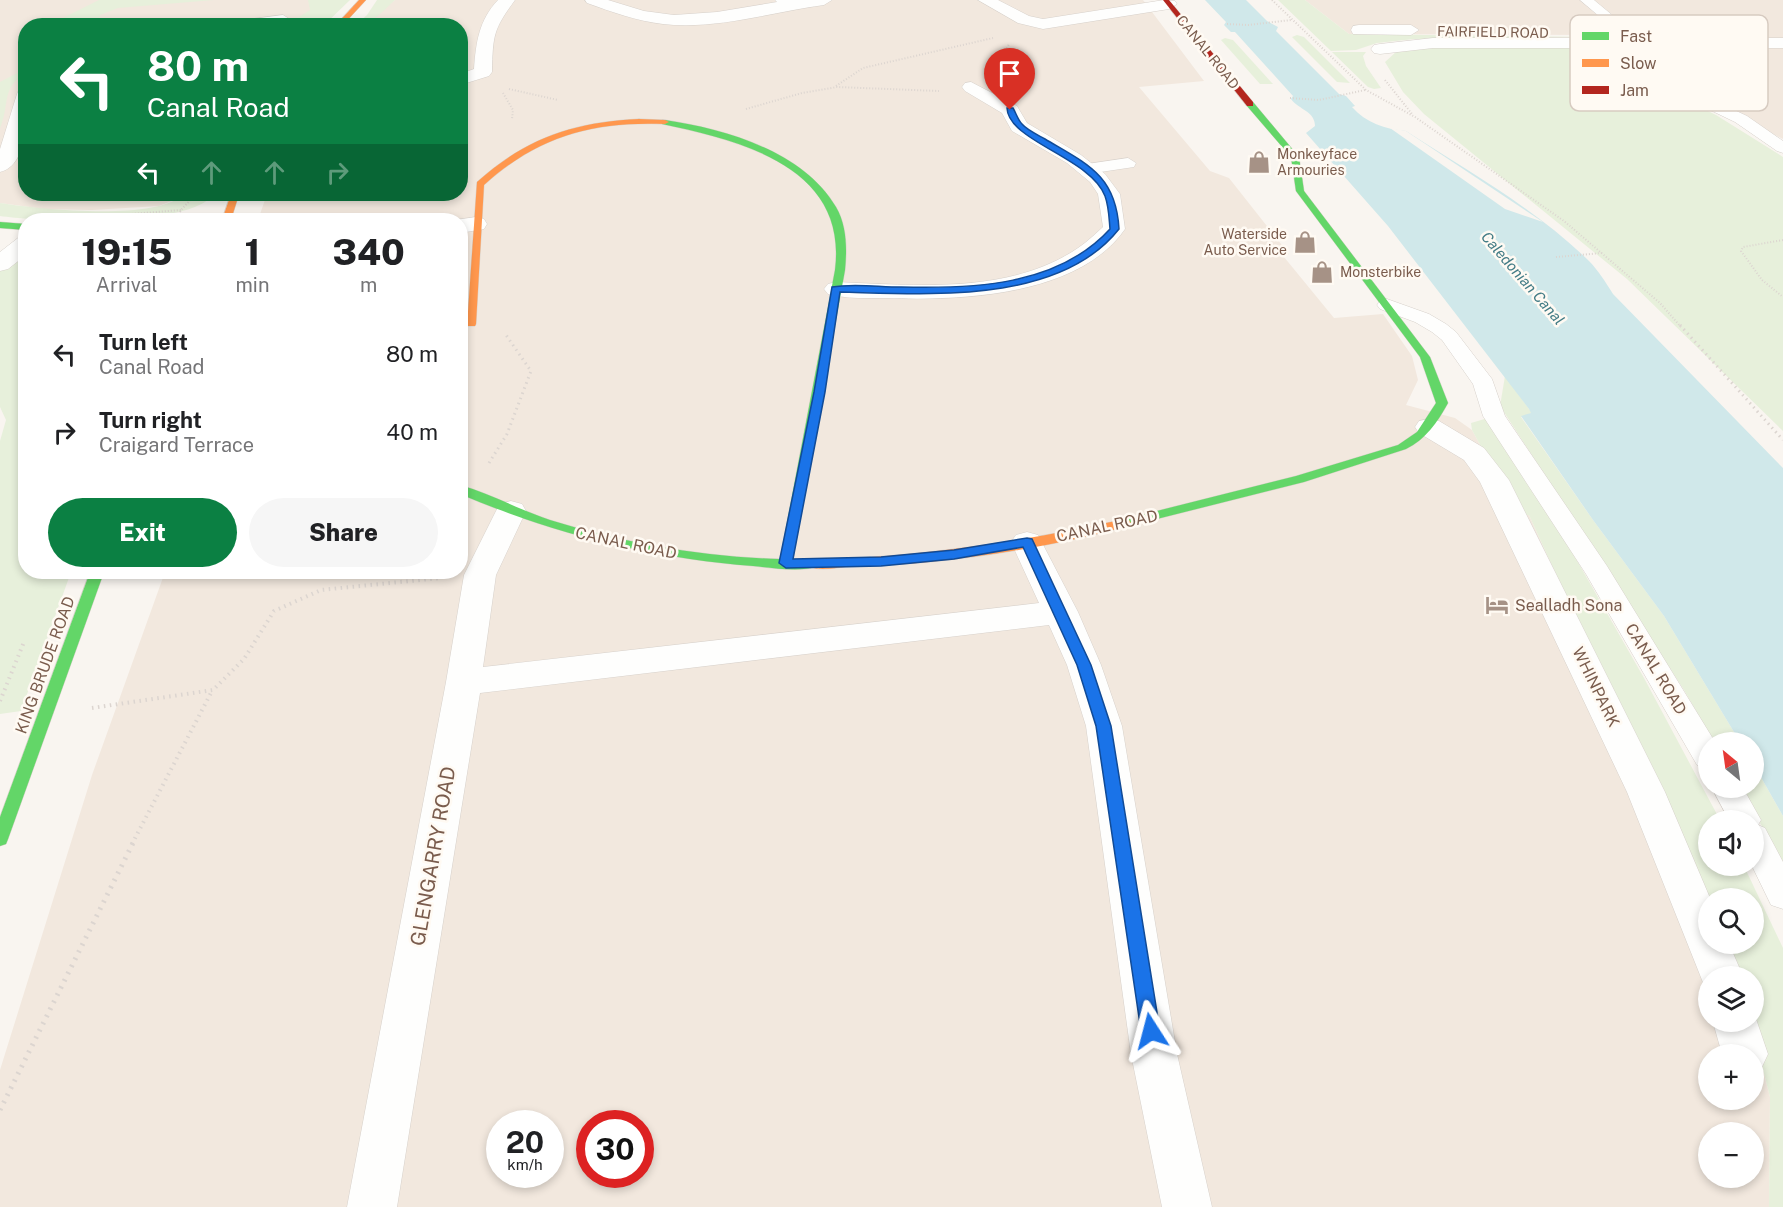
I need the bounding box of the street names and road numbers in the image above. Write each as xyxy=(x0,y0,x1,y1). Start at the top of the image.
street label: CANAL ROAD xyxy=(1173,12,1243,92)
street label: FAIRFIELD ROAD xyxy=(1437,23,1549,41)
street label: CANAL ROAD xyxy=(1055,506,1159,546)
street label: CANAL ROAD xyxy=(574,523,678,563)
street label: KING BRUDE ROAD xyxy=(11,594,79,736)
street label: CANAL ROAD xyxy=(1621,620,1691,718)
street label: WHINPARK xyxy=(1569,644,1624,730)
street label: GLENGARRY ROAD xyxy=(405,764,461,948)

